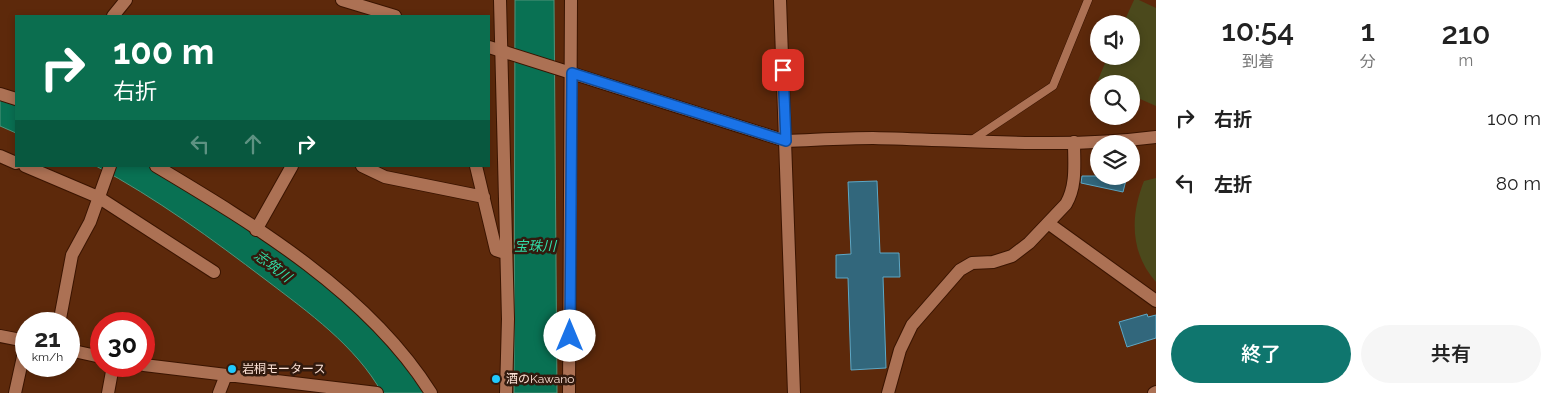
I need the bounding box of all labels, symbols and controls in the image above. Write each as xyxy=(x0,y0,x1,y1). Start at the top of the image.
text: 10:54 xyxy=(1222,13,1294,48)
text: 1 xyxy=(1361,13,1375,48)
map controls xyxy=(1090,15,1140,185)
button: sound xyxy=(1090,15,1140,65)
text: 210 xyxy=(1441,16,1490,51)
text: 100 m xyxy=(113,31,214,72)
icon: right xyxy=(30,35,95,100)
pin xyxy=(762,49,804,91)
text: m xyxy=(1459,51,1473,70)
text: 到着 xyxy=(1242,52,1274,71)
text: 分 xyxy=(1360,52,1376,71)
icon: arrive xyxy=(769,56,797,84)
button: search xyxy=(1090,75,1140,125)
text: 右折 xyxy=(113,78,157,104)
icon: right xyxy=(1171,104,1199,132)
text: 100 m xyxy=(1487,107,1541,129)
text: 右折 xyxy=(1214,108,1252,130)
icon: left xyxy=(186,130,214,158)
icon: ahead xyxy=(239,130,267,158)
icon: right xyxy=(292,130,320,158)
button: layers xyxy=(1090,135,1140,185)
icon: left xyxy=(1171,169,1199,197)
text: 80 m xyxy=(1496,172,1541,194)
text: 左折 xyxy=(1214,173,1252,195)
water label: 宝珠川 xyxy=(514,238,558,254)
water label: 志筑川 xyxy=(251,247,296,286)
position arrow xyxy=(543,309,595,361)
speed limit sign: 30 xyxy=(90,312,155,377)
text: 21 xyxy=(34,323,61,353)
button: 終了 xyxy=(1171,325,1351,383)
button: 共有 xyxy=(1361,325,1541,383)
text: km/h xyxy=(32,350,63,364)
place label: 岩桐モータース xyxy=(242,362,325,376)
marker: 岩桐モータース xyxy=(226,363,238,375)
place label: 酒のKawano xyxy=(506,372,574,386)
marker: 酒のKawano xyxy=(490,373,502,385)

